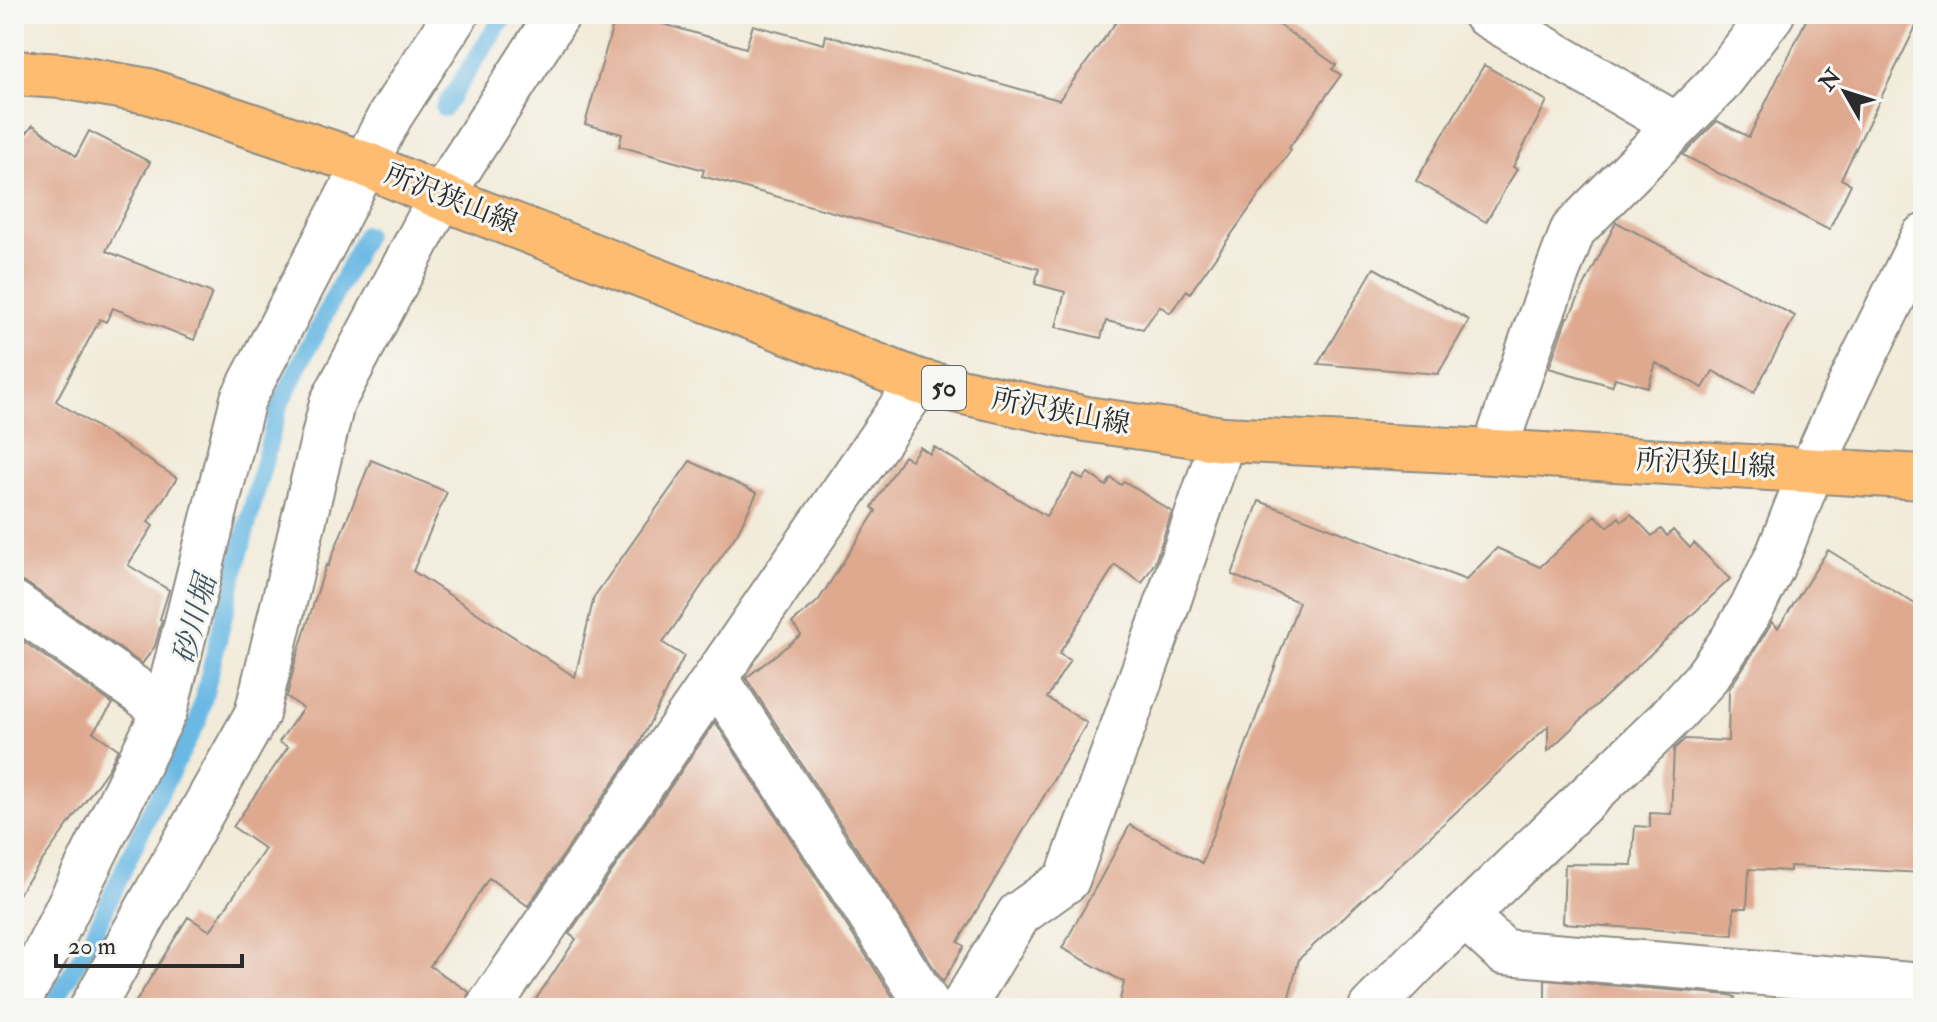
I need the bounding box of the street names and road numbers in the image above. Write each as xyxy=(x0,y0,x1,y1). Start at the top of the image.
street label: 所沢狭山線 xyxy=(380,157,522,241)
road number: 50 xyxy=(922,366,966,410)
street label: 所沢狭山線 xyxy=(989,381,1133,443)
street label: 所沢狭山線 xyxy=(1635,443,1777,485)

